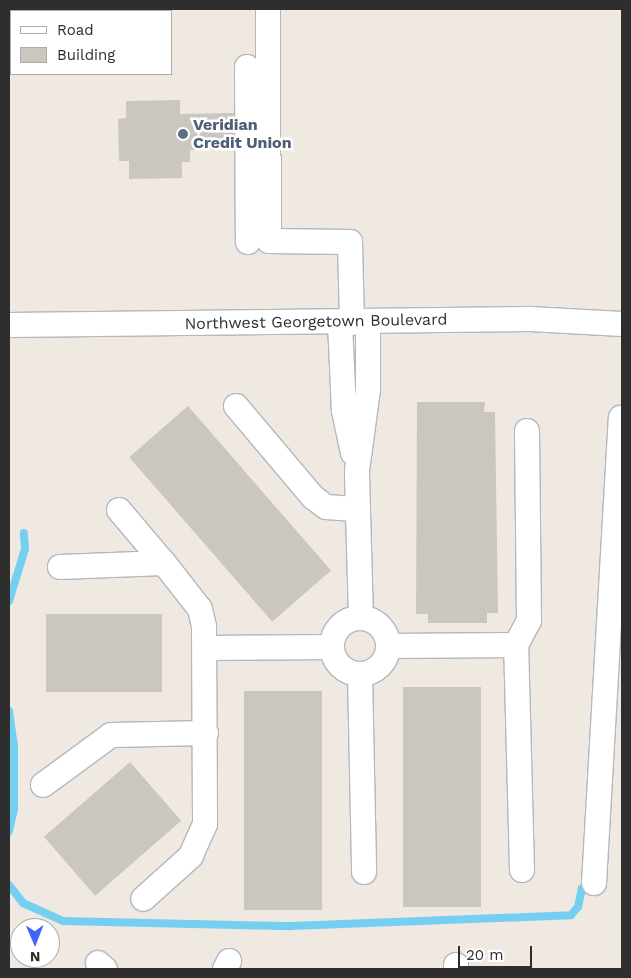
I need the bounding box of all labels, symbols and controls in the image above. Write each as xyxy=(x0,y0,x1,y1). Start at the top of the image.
legend xyxy=(10,10,172,75)
text: Road xyxy=(57,21,94,39)
text: Building xyxy=(57,46,115,64)
place label: Veridian Credit Union xyxy=(193,115,292,153)
marker: Veridian Credit Union xyxy=(177,128,189,140)
street label: Northwest Georgetown Boulevard xyxy=(184,310,448,334)
north arrow xyxy=(10,918,60,968)
scale bar xyxy=(461,936,535,968)
text: 20 m xyxy=(466,946,504,964)
text: N xyxy=(30,949,41,965)

